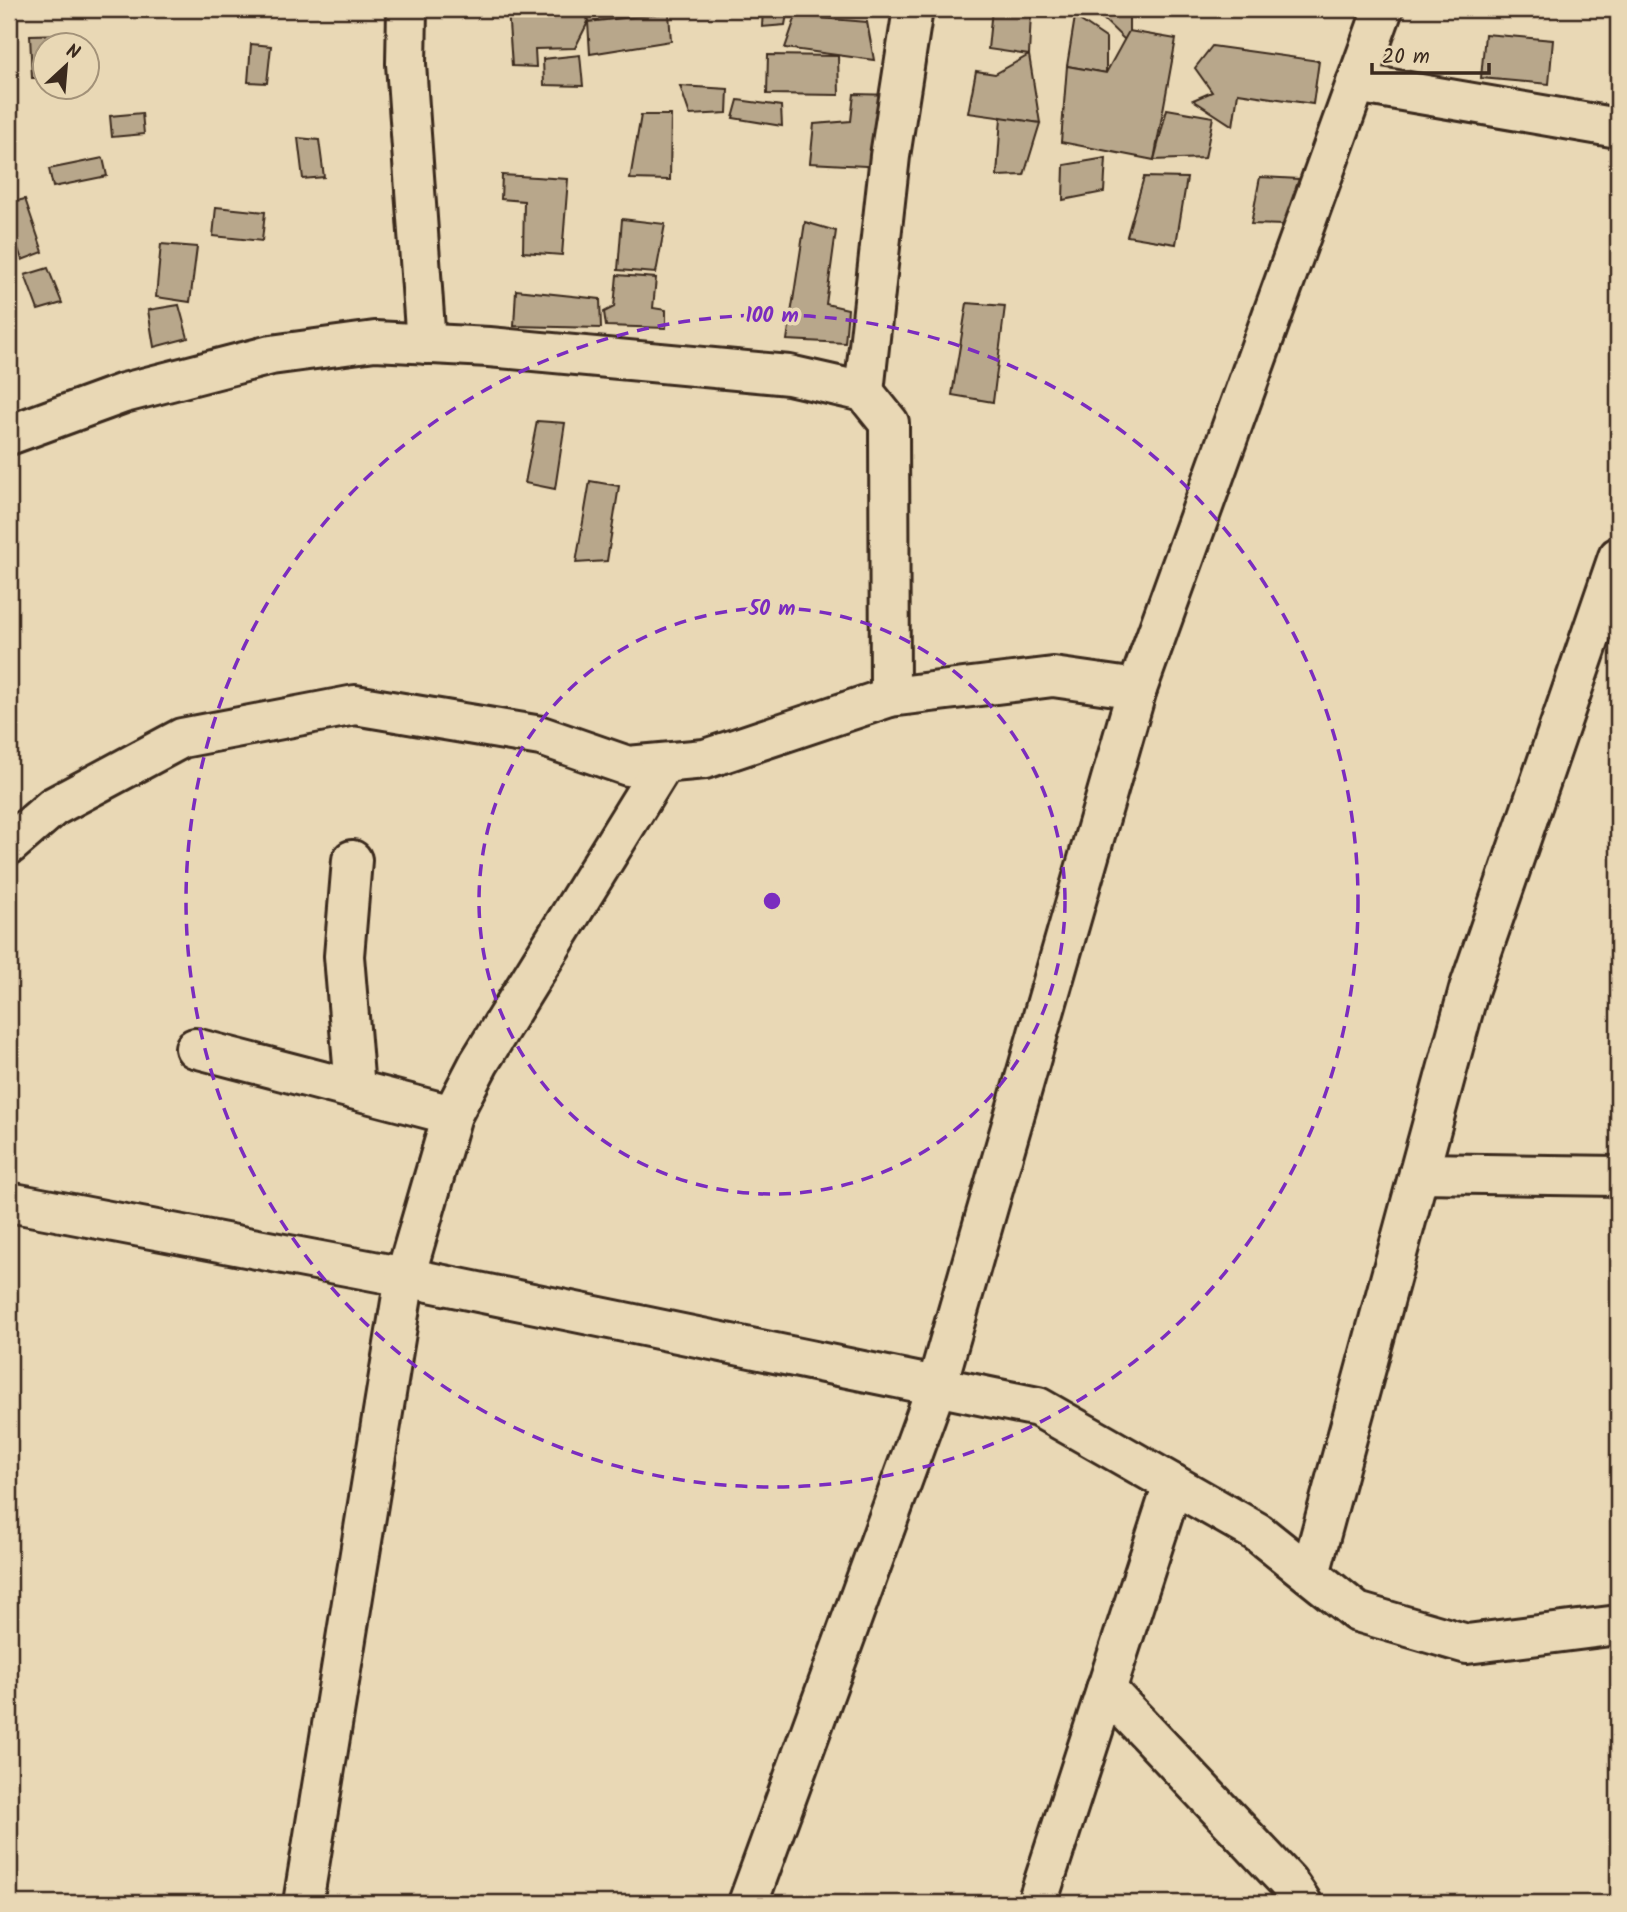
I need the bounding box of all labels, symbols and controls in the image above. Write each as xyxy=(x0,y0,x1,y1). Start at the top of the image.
north arrow xyxy=(32,32,102,102)
scale bar xyxy=(1372,32,1489,76)
text: N xyxy=(61,36,85,69)
text: 20 m xyxy=(1382,41,1430,74)
text: 100 m xyxy=(745,300,799,333)
text: 50 m xyxy=(748,593,795,626)
centre of rings xyxy=(760,889,784,913)

